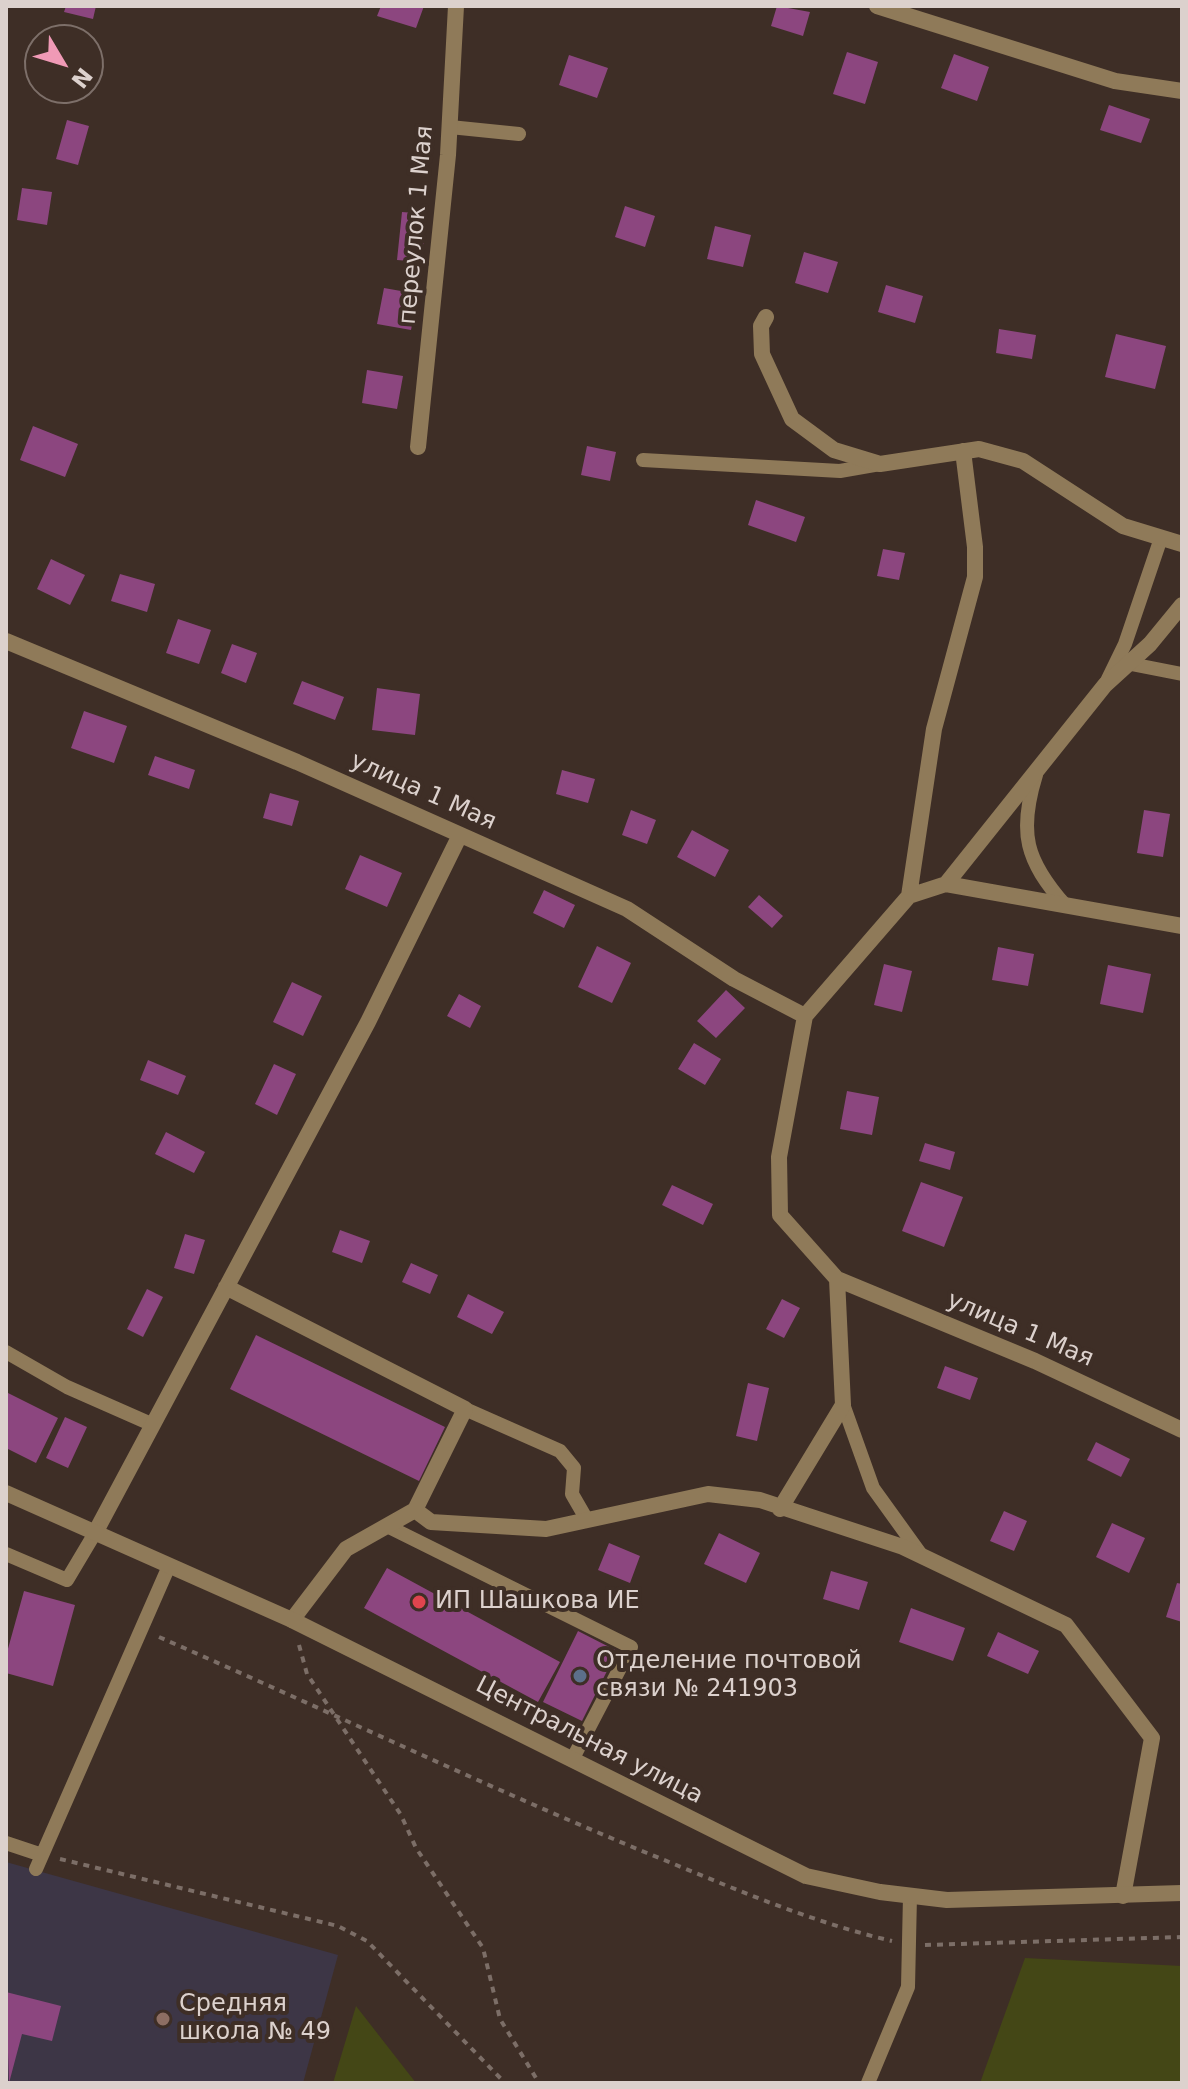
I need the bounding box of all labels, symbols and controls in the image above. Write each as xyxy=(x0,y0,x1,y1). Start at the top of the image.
north arrow xyxy=(24,24,104,104)
text: N xyxy=(66,63,97,93)
street label: переулок 1 Мая xyxy=(394,124,440,326)
street label: улица 1 Мая xyxy=(346,747,500,837)
street label: улица 1 Мая xyxy=(942,1286,1098,1374)
place label: ИП Шашкова ИЕ xyxy=(435,1588,640,1616)
marker: ИП Шашкова ИЕ xyxy=(410,1593,428,1611)
place label: Отделение почтовой связи № 241903 xyxy=(596,1648,862,1704)
marker: Отделение почтовой связи № 241903 xyxy=(571,1667,589,1685)
street label: Центральная улица xyxy=(471,1671,707,1811)
place label: Средняя школа № 49 xyxy=(179,1991,331,2047)
marker: Средняя школа № 49 xyxy=(154,2010,172,2028)

